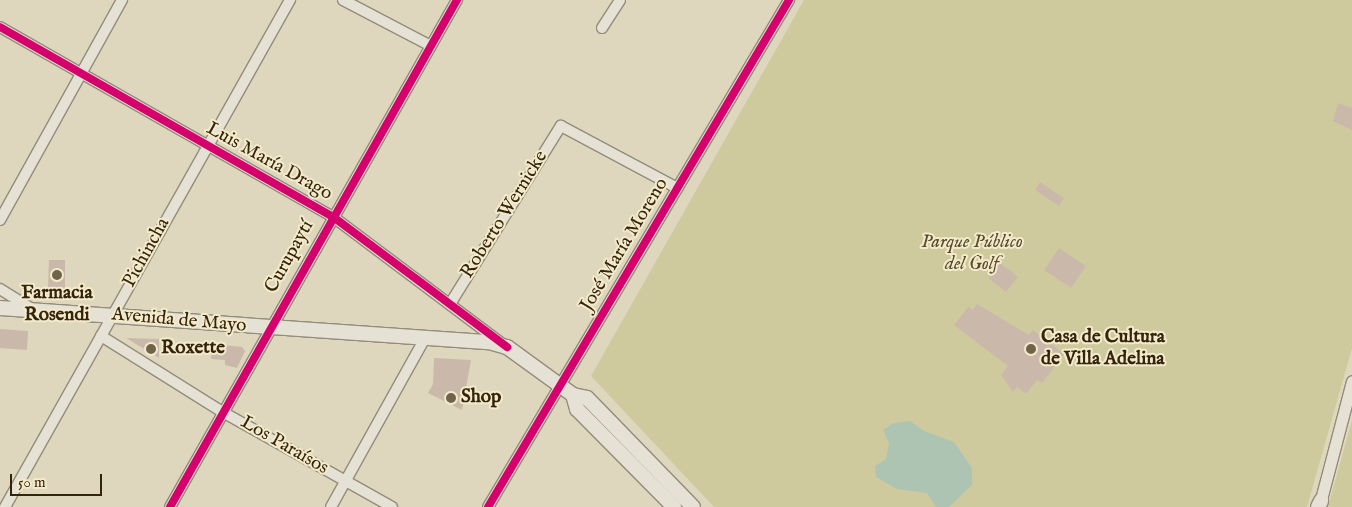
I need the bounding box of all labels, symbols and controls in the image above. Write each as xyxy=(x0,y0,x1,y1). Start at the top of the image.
street label: Luis María Drago xyxy=(202,118,336,206)
street label: Roberto Wernicke xyxy=(457,147,553,283)
street label: José María Moreno xyxy=(576,174,674,316)
street label: Pichincha xyxy=(119,214,175,292)
street label: Curupaytí xyxy=(261,217,319,297)
park label: Parque Público del Golf xyxy=(921,232,1023,276)
marker: Farmacia Rosendi xyxy=(51,269,63,281)
place label: Farmacia Rosendi xyxy=(21,283,93,327)
street label: Avenida de Mayo xyxy=(111,304,247,338)
place label: Casa de Cultura de Villa Adelina xyxy=(1041,327,1165,371)
place label: Roxette xyxy=(161,338,225,360)
marker: Roxette xyxy=(145,343,157,355)
marker: Casa de Cultura de Villa Adelina xyxy=(1025,343,1037,355)
place label: Shop xyxy=(461,387,501,409)
marker: Shop xyxy=(445,392,457,404)
street label: Los Paraísos xyxy=(236,412,332,480)
scale bar xyxy=(12,464,105,496)
text: 50 m xyxy=(18,473,46,492)

